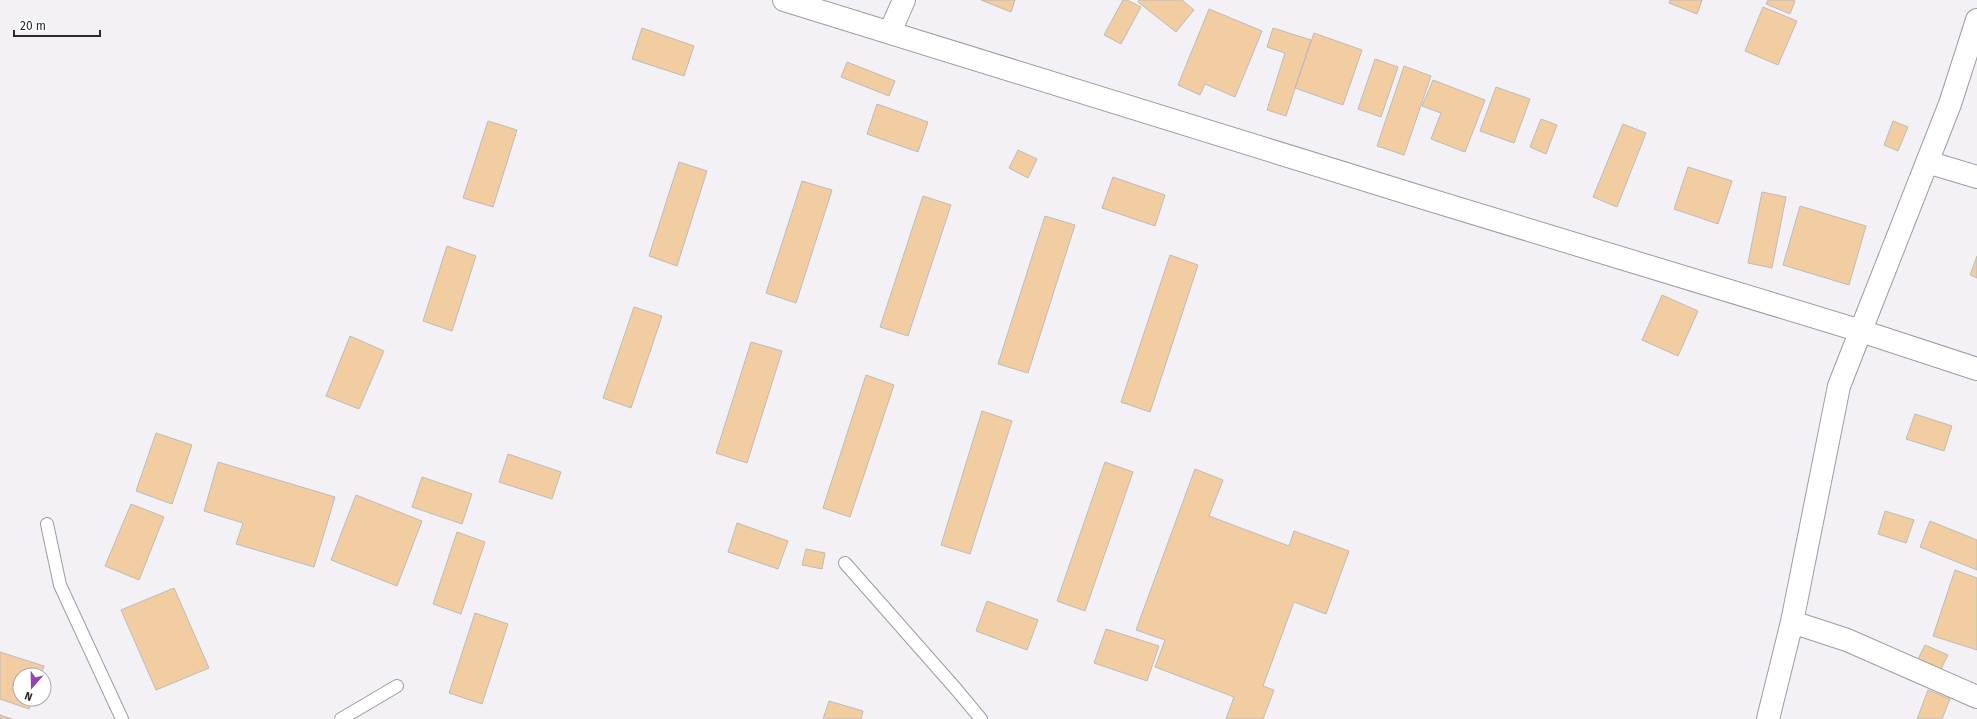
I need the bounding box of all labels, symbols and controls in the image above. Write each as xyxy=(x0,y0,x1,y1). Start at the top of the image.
scale bar xyxy=(14,12,100,38)
text: 20 m xyxy=(20,19,46,33)
north arrow xyxy=(12,667,52,707)
text: N xyxy=(23,689,34,703)

